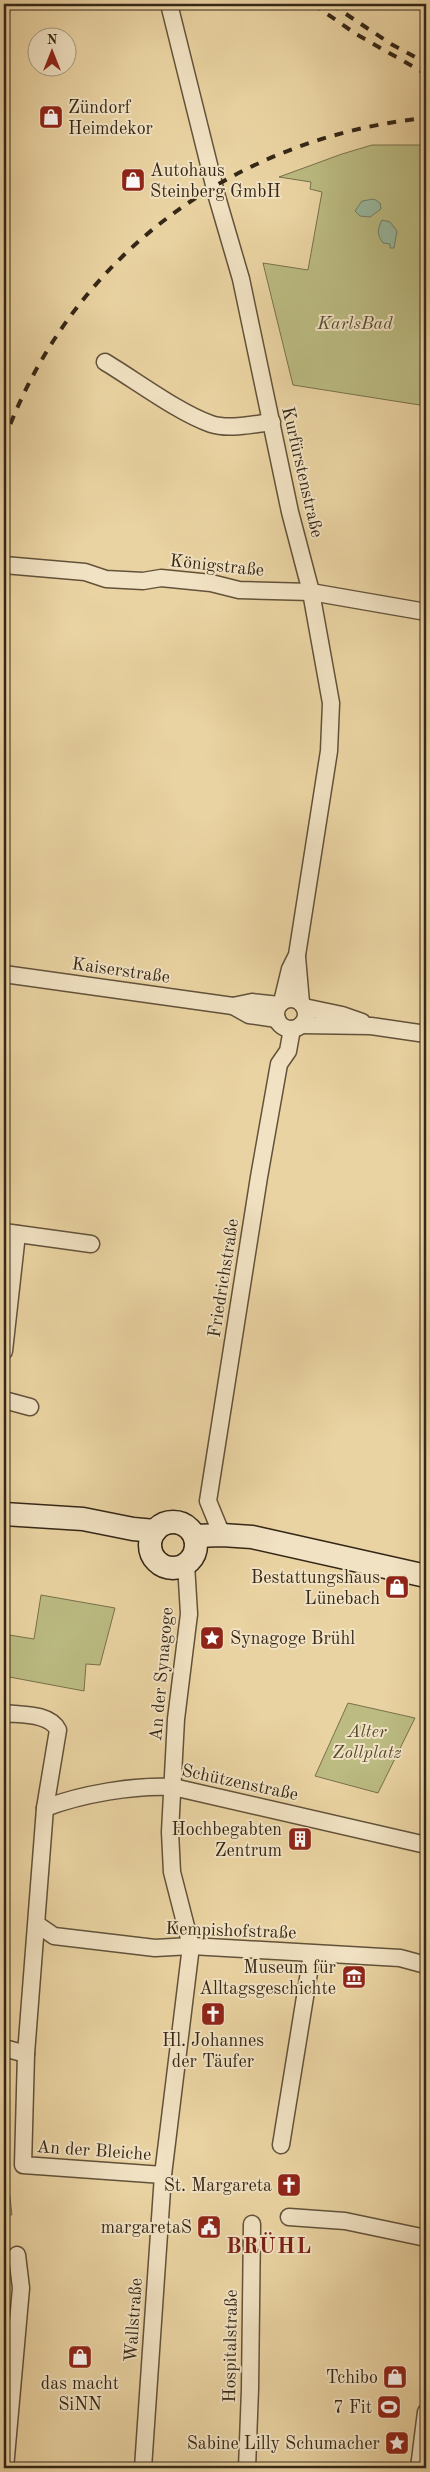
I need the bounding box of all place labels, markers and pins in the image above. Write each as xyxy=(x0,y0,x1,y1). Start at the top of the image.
place label: Zündorf Heimdekor xyxy=(68,99,154,138)
shop icon: Zündorf Heimdekor xyxy=(38,104,64,130)
place label: Autohaus Steinberg GmbH xyxy=(150,162,281,201)
shop icon: Autohaus Steinberg GmbH xyxy=(120,167,146,193)
place label: Bestattungshaus Lünebach xyxy=(251,1569,380,1608)
shop icon: Bestattungshaus Lünebach xyxy=(384,1574,410,1600)
place icon: Synagoge Brühl xyxy=(199,1625,225,1651)
place label: Synagoge Brühl xyxy=(230,1630,355,1648)
place label: Hochbegabten Zentrum xyxy=(172,1821,282,1860)
building icon: Hochbegabten Zentrum xyxy=(287,1826,313,1852)
place label: Museum für Alltagsgeschichte xyxy=(199,1959,337,1998)
museum icon: Museum für Alltagsgeschichte xyxy=(341,1964,367,1990)
church icon: Hl. Johannes der Täufer xyxy=(200,2001,226,2027)
place label: Hl. Johannes der Täufer xyxy=(162,2032,264,2071)
church icon: St. Margareta xyxy=(276,2172,302,2198)
place label: St. Margareta xyxy=(164,2177,272,2195)
public building icon: margaretaS xyxy=(196,2214,222,2240)
place label: margaretaS xyxy=(101,2219,192,2237)
shop icon: das macht SiNN xyxy=(67,2344,93,2370)
shop icon: Tchibo xyxy=(382,2364,408,2390)
place label: Tchibo xyxy=(326,2369,378,2387)
place label: das macht SiNN xyxy=(41,2375,119,2414)
sports icon: 7 Fit xyxy=(376,2394,402,2420)
place label: 7 Fit xyxy=(333,2399,372,2417)
place icon: Sabine Lilly Schumacher xyxy=(384,2430,410,2456)
place label: Sabine Lilly Schumacher xyxy=(187,2435,381,2453)

